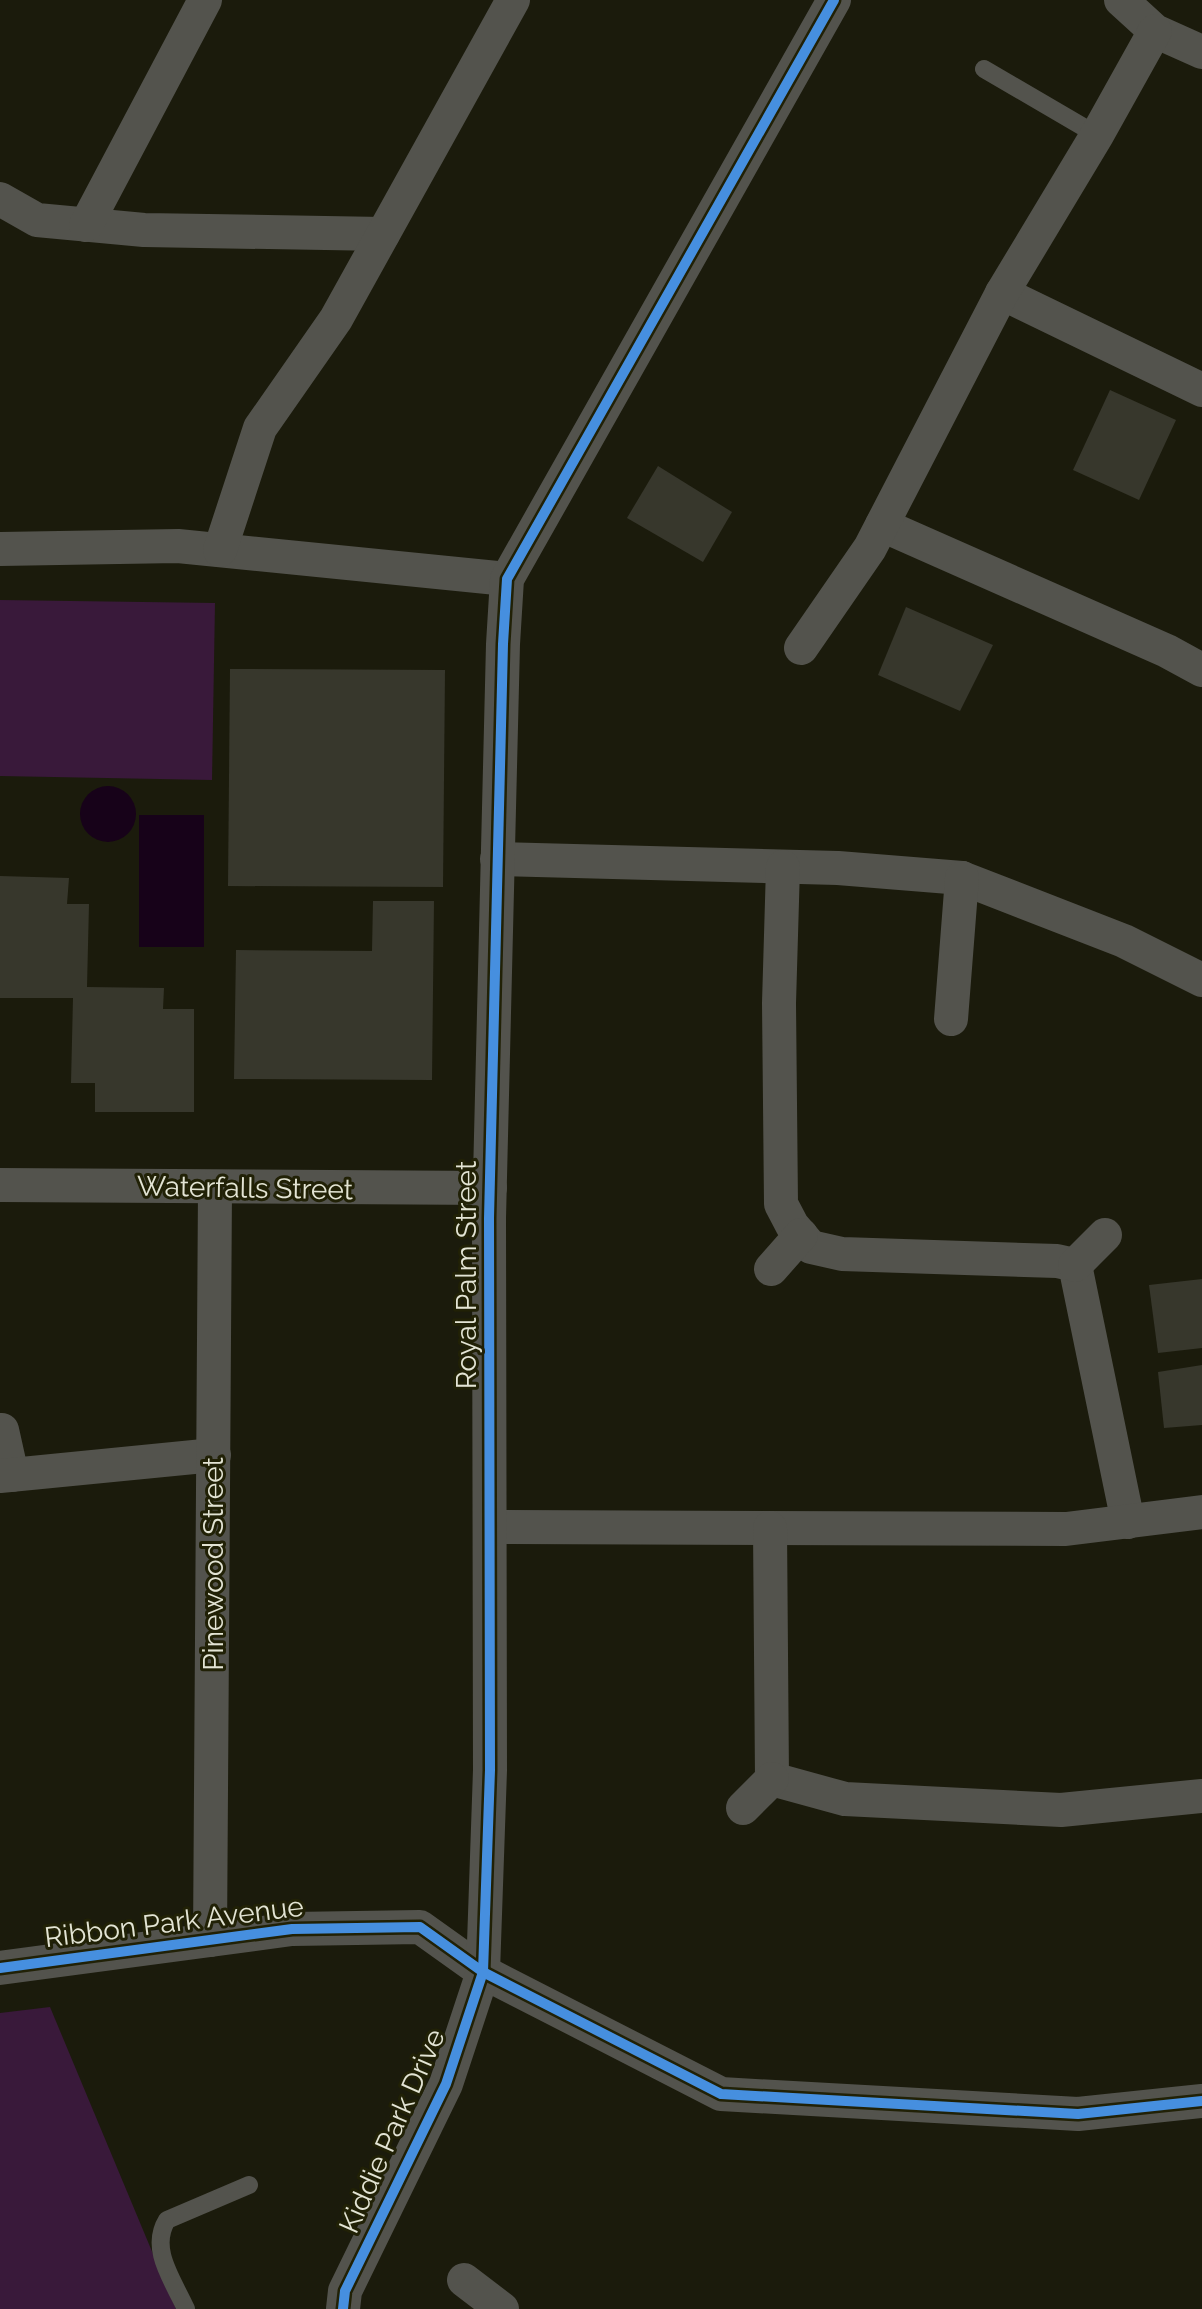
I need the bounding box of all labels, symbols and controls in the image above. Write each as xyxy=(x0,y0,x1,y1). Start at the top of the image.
street label: Royal Palm Street xyxy=(450,1160,483,1389)
street label: Waterfalls Street xyxy=(137,1170,354,1206)
street label: Pinewood Street xyxy=(197,1457,230,1671)
street label: Ribbon Park Avenue xyxy=(43,1890,305,1954)
street label: Kiddie Park Drive xyxy=(332,2024,452,2238)

